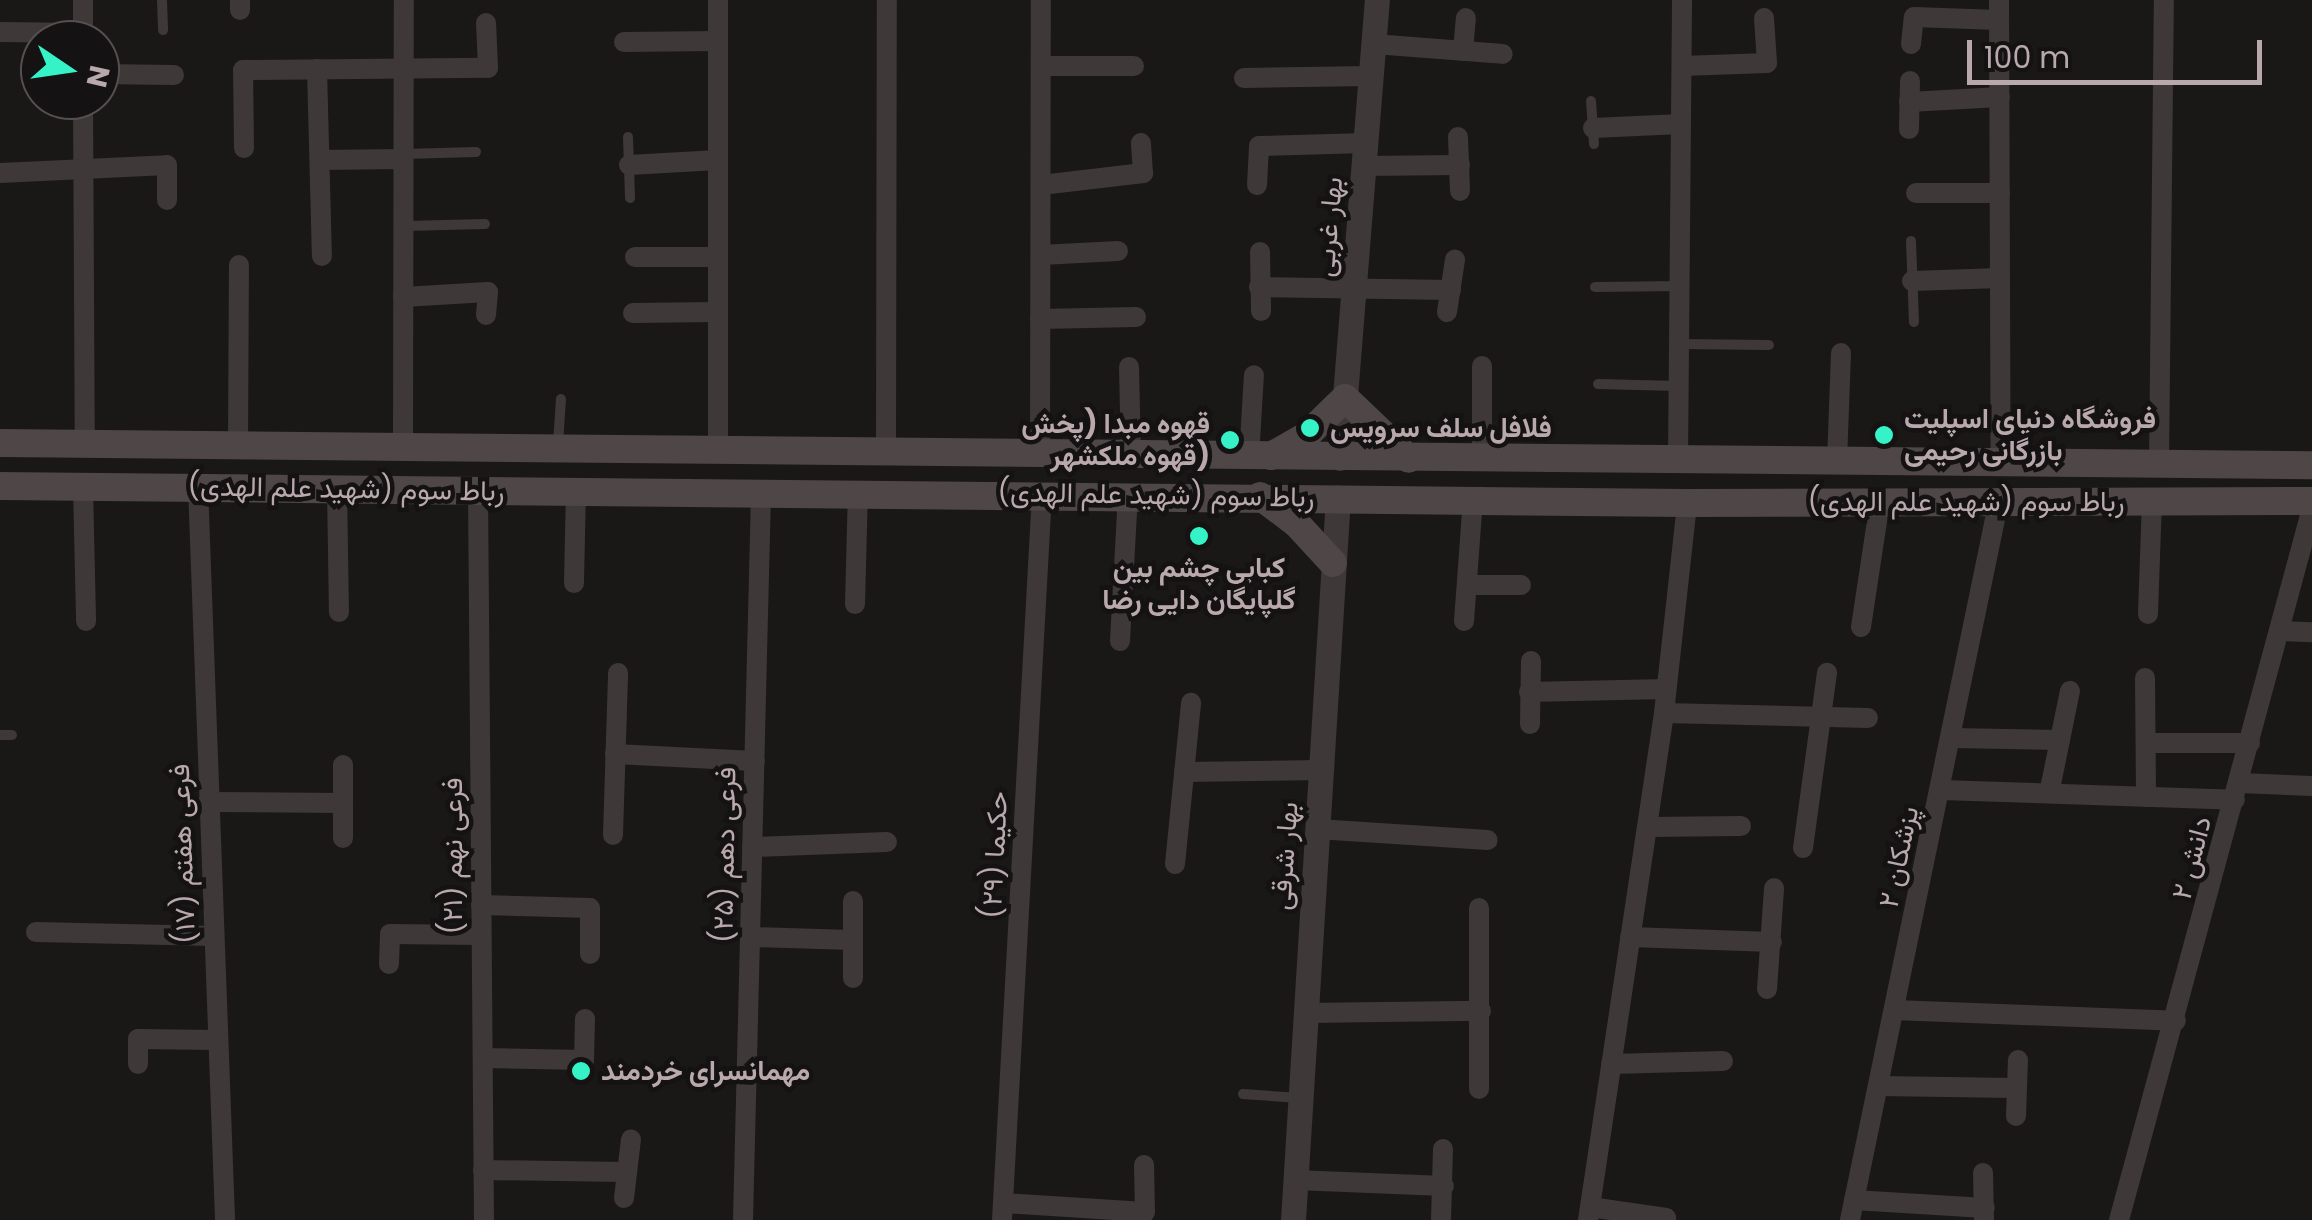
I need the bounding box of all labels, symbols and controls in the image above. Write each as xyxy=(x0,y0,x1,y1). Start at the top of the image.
north arrow xyxy=(20,20,120,120)
scale bar xyxy=(1972,20,2267,82)
text: 100 m xyxy=(1984,36,2070,79)
text: N xyxy=(76,62,119,91)
street label: بهار غربی xyxy=(1308,176,1350,278)
place label: فروشگاه دنیای اسپلیت بازرگانی رحیمی xyxy=(1904,402,2156,468)
place label: قهوه مبدا (پخش قهوه ملکشهر) xyxy=(1021,407,1210,473)
place label: فلافل سلف سرویس xyxy=(1330,411,1552,445)
marker: فلافل سلف سرویس xyxy=(1299,417,1321,439)
marker: فروشگاه دنیای اسپلیت بازرگانی رحیمی xyxy=(1873,424,1895,446)
marker: قهوه مبدا (پخش قهوه ملکشهر) xyxy=(1219,429,1241,451)
street label: رباط سوم (شهید علم الهدی) xyxy=(187,469,505,509)
street label: رباط سوم (شهید علم الهدی) xyxy=(997,475,1315,515)
street label: رباط سوم (شهید علم الهدی) xyxy=(1807,485,2125,519)
marker: کبابی چشم بین گلپایگان دایی رضا xyxy=(1188,525,1210,547)
place label: کبابی چشم بین گلپایگان دایی رضا xyxy=(1102,551,1296,617)
street label: فرعی هفتم (۱۷) xyxy=(163,763,203,945)
street label: فرعی دهم (۲۵) xyxy=(707,767,743,943)
street label: فرعی نهم (۲۱) xyxy=(436,778,470,934)
street label: حکیما (۲۹) xyxy=(975,790,1015,920)
street label: بهار شرقی xyxy=(1264,801,1306,911)
street label: پزشکان ۲ xyxy=(1872,803,1926,911)
street label: دانش ۲ xyxy=(2165,813,2219,903)
place label: مهمانسرای خردمند xyxy=(601,1054,810,1088)
marker: مهمانسرای خردمند xyxy=(570,1060,592,1082)

